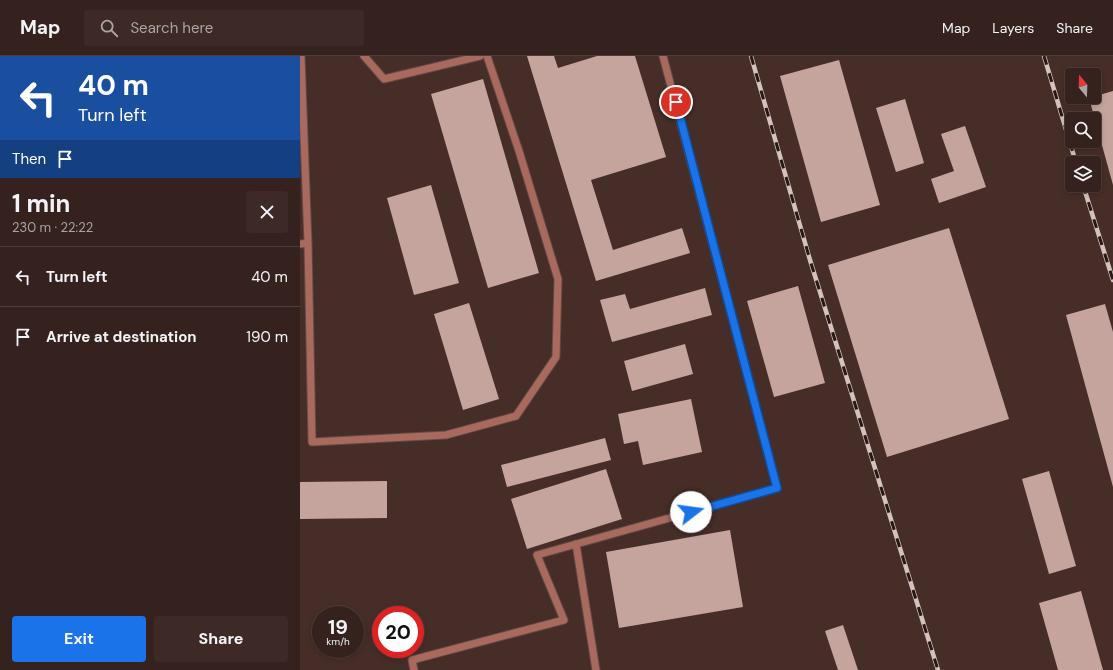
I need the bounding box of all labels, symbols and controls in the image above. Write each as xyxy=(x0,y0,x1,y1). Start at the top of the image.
search box xyxy=(84,10,364,46)
text: Map xyxy=(20,15,60,40)
icon: search xyxy=(98,17,120,39)
text: Search here xyxy=(130,18,213,38)
text: Map xyxy=(942,19,970,37)
text: Layers xyxy=(992,19,1034,37)
text: Share xyxy=(1056,19,1093,37)
text: 40 m xyxy=(78,67,149,104)
north arrow xyxy=(1065,68,1101,104)
map controls xyxy=(1065,68,1101,192)
icon: left xyxy=(12,72,64,124)
pin xyxy=(659,85,693,119)
icon: arrive xyxy=(665,91,687,113)
text: Turn left xyxy=(78,103,147,127)
button: search xyxy=(1065,112,1101,148)
icon: arrive xyxy=(54,148,76,170)
text: Then xyxy=(12,149,46,169)
button: layers xyxy=(1065,156,1101,192)
text: 1 min xyxy=(12,188,70,219)
button: close xyxy=(246,191,288,233)
text: 230 m · 22:22 xyxy=(12,219,93,236)
icon: left xyxy=(12,266,34,288)
text: Turn left xyxy=(46,267,107,287)
text: 40 m xyxy=(251,267,288,287)
icon: arrive xyxy=(12,326,34,348)
text: Arrive at destination xyxy=(46,327,197,347)
text: 190 m xyxy=(246,327,288,347)
position arrow xyxy=(670,491,712,533)
speed limit sign: 20 xyxy=(372,606,424,658)
text: 19 xyxy=(328,614,348,640)
button: Exit xyxy=(12,616,146,662)
button: Share xyxy=(154,616,288,662)
text: km/h xyxy=(326,635,350,648)

